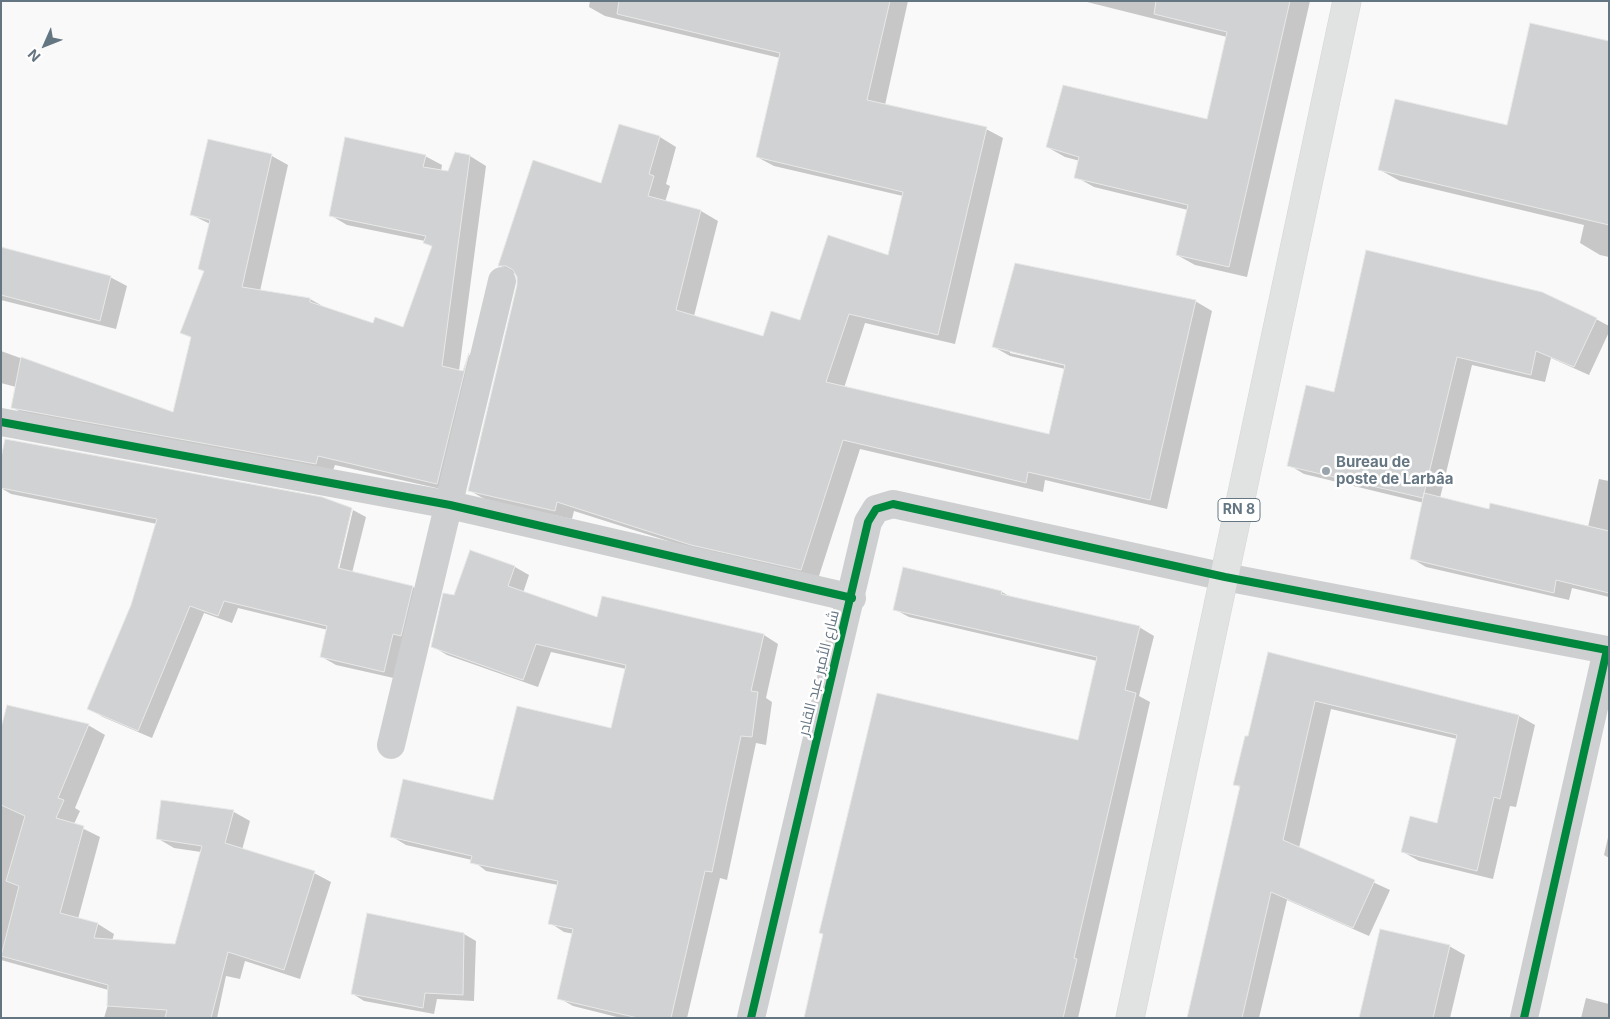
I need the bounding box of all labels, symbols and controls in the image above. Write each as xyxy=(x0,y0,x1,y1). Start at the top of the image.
north arrow xyxy=(20,20,70,70)
text: N xyxy=(24,46,44,66)
place label: Bureau de poste de Larbâa xyxy=(1336,453,1453,488)
marker: Bureau de poste de Larbâa xyxy=(1320,465,1332,477)
road number: RN 8 xyxy=(1218,498,1260,522)
street label: شارع الأمير عبد القادر xyxy=(795,608,843,738)

